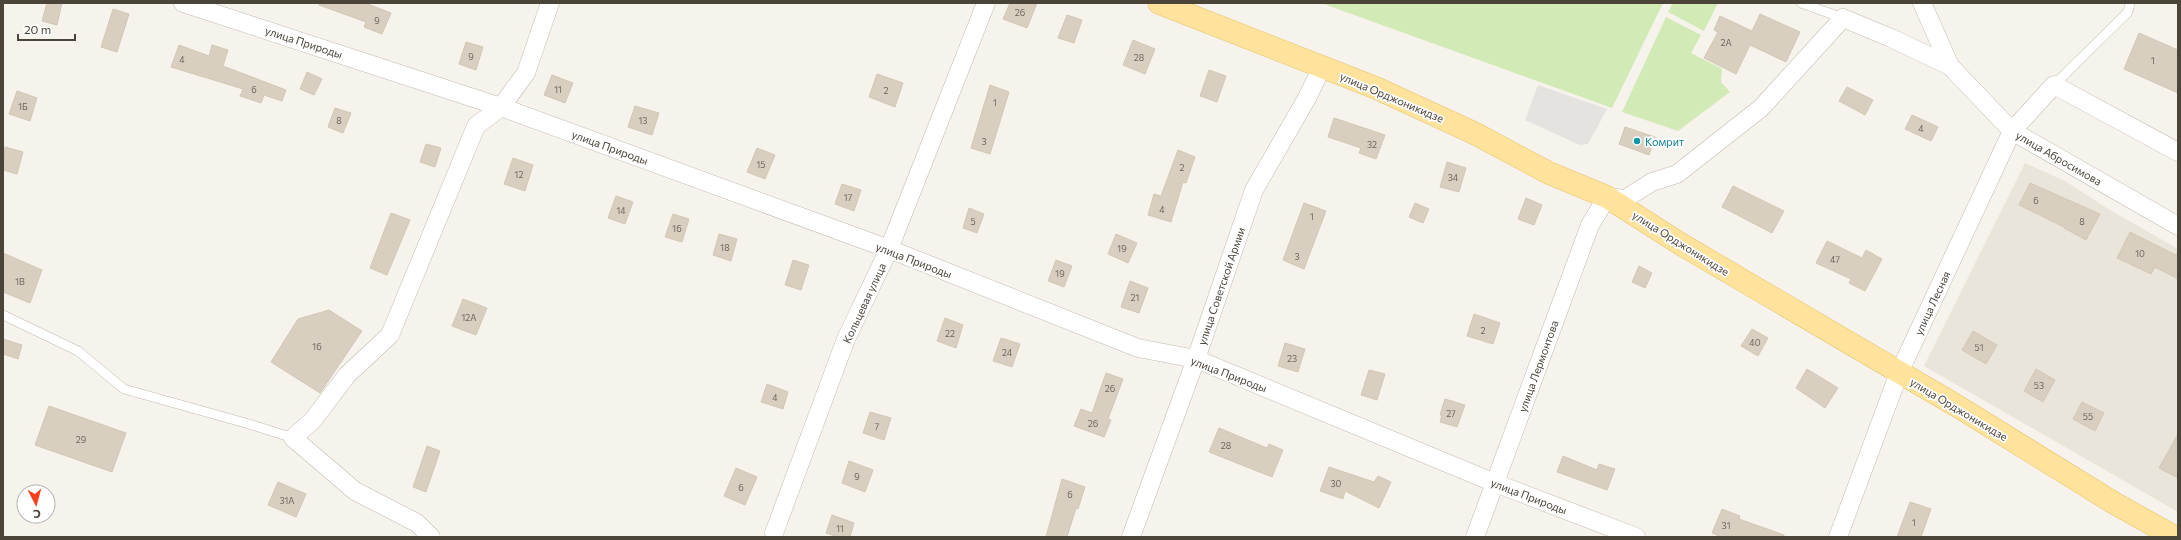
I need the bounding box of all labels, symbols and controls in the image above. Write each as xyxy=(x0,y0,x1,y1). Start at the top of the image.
house number: 26 xyxy=(1015,7,1025,18)
house number: 9 xyxy=(374,15,380,26)
scale bar xyxy=(18,16,75,42)
text: 20 m xyxy=(24,22,51,36)
street label: улица Природы xyxy=(264,23,344,61)
house number: 2А xyxy=(1720,37,1732,48)
house number: 9 xyxy=(468,51,474,62)
house number: 28 xyxy=(1134,52,1144,63)
house number: 4 xyxy=(179,54,185,65)
house number: 1 xyxy=(2151,55,2155,66)
street label: улица Орджоникидзе xyxy=(1338,69,1446,125)
house number: 6 xyxy=(251,84,257,95)
house number: 11 xyxy=(554,84,562,95)
house number: 2 xyxy=(884,85,889,96)
house number: 1 xyxy=(993,97,997,108)
house number: 1Б xyxy=(18,101,28,112)
house number: 8 xyxy=(336,115,342,126)
house number: 13 xyxy=(639,115,647,126)
house number: 4 xyxy=(1918,123,1924,134)
street label: улица Природы xyxy=(570,127,650,167)
street label: улица Абросимова xyxy=(2014,128,2104,188)
place label: Комрит xyxy=(1645,135,1684,148)
house number: 3 xyxy=(981,136,987,147)
marker: Комрит xyxy=(1632,136,1642,146)
house number: 32 xyxy=(1367,139,1377,150)
house number: 15 xyxy=(756,159,766,170)
house number: 2 xyxy=(1180,162,1185,173)
house number: 12 xyxy=(515,169,523,180)
house number: 34 xyxy=(1448,172,1459,183)
house number: 17 xyxy=(844,192,853,203)
house number: 6 xyxy=(2033,195,2039,206)
house number: 4 xyxy=(1159,204,1165,215)
house number: 14 xyxy=(616,205,626,216)
street label: улица Орджоникидзе xyxy=(1630,208,1732,278)
house number: 1 xyxy=(1310,211,1314,222)
house number: 5 xyxy=(970,216,976,227)
house number: 8 xyxy=(2079,216,2085,227)
house number: 16 xyxy=(672,223,682,234)
street label: улица Советской Армии xyxy=(1195,225,1247,347)
street label: улица Природы xyxy=(874,240,954,280)
house number: 18 xyxy=(720,242,730,253)
house number: 19 xyxy=(1117,243,1127,254)
house number: 10 xyxy=(2135,248,2145,259)
house number: 3 xyxy=(1294,251,1300,262)
house number: 47 xyxy=(1830,254,1840,265)
street label: Кольцевая улица xyxy=(840,261,888,345)
house number: 19 xyxy=(1055,268,1065,279)
street label: улица Лесная xyxy=(1911,269,1953,337)
house number: 1В xyxy=(15,276,25,287)
house number: 21 xyxy=(1131,292,1139,303)
house number: 12А xyxy=(461,312,477,323)
street label: улица Лермонтова xyxy=(1515,318,1561,414)
house number: 2 xyxy=(1481,325,1486,336)
house number: 22 xyxy=(945,328,955,339)
house number: 40 xyxy=(1749,337,1761,348)
house number: 16 xyxy=(312,341,322,352)
house number: 51 xyxy=(1974,342,1984,353)
house number: 24 xyxy=(1002,347,1013,358)
house number: 23 xyxy=(1287,353,1297,364)
street label: улица Природы xyxy=(1189,354,1269,394)
street label: улица Орджоникидзе xyxy=(1908,375,2010,443)
house number: 53 xyxy=(2034,380,2044,391)
house number: 26 xyxy=(1105,383,1115,394)
house number: 4 xyxy=(772,392,778,403)
house number: 27 xyxy=(1446,408,1456,419)
house number: 55 xyxy=(2083,411,2093,422)
house number: 26 xyxy=(1088,418,1098,429)
house number: 7 xyxy=(875,421,880,432)
house number: 29 xyxy=(76,434,86,445)
house number: 28 xyxy=(1221,440,1231,451)
house number: 9 xyxy=(854,471,860,482)
street label: улица Природы xyxy=(1489,476,1569,516)
house number: 30 xyxy=(1330,478,1342,489)
house number: 6 xyxy=(738,482,744,493)
north arrow xyxy=(16,484,56,524)
house number: 6 xyxy=(1067,489,1073,500)
house number: 31А xyxy=(279,495,295,506)
text: С xyxy=(32,508,42,521)
house number: 1 xyxy=(1912,517,1916,528)
house number: 31 xyxy=(1722,520,1730,531)
house number: 11 xyxy=(836,523,844,534)

